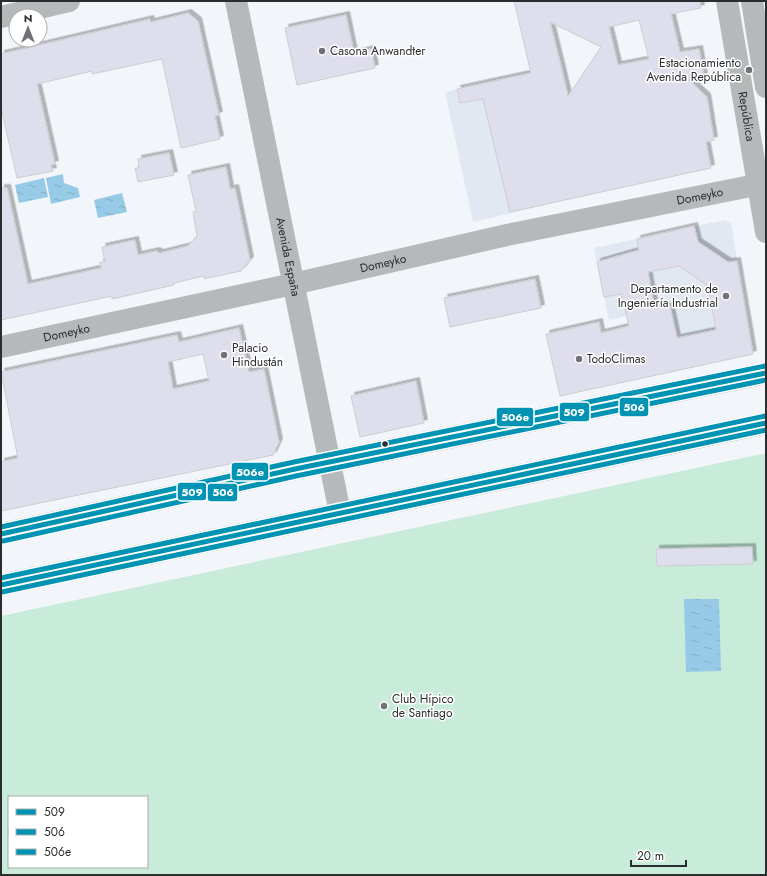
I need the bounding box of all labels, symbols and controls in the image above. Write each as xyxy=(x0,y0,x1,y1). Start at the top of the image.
north arrow xyxy=(8,8,48,48)
text: N xyxy=(24,10,32,26)
place label: Casona Anwandter xyxy=(330,42,426,60)
marker: Casona Anwandter xyxy=(317,46,327,56)
place label: Estacionamiento Avenida República xyxy=(646,54,741,86)
marker: Estacionamiento Avenida República xyxy=(744,65,754,75)
street label: República xyxy=(733,90,760,143)
street label: Domeyko xyxy=(675,183,725,210)
street label: Avenida España xyxy=(271,216,305,298)
street label: Domeyko xyxy=(358,249,408,277)
place label: Departamento de Ingeniería Industrial xyxy=(618,280,718,312)
marker: Departamento de Ingeniería Industrial xyxy=(721,291,731,301)
street label: Domeyko xyxy=(42,319,92,347)
place label: Palacio Hindustán xyxy=(232,339,283,371)
marker: Palacio Hindustán xyxy=(219,350,229,360)
place label: TodoClimas xyxy=(587,350,646,368)
marker: TodoClimas xyxy=(574,354,584,364)
line badge: 506 xyxy=(619,397,649,417)
text: 506 xyxy=(623,399,645,415)
line badge: 509 xyxy=(559,402,590,422)
text: 509 xyxy=(563,404,585,420)
line badge: 506e xyxy=(496,407,534,427)
text: 506e xyxy=(501,409,529,425)
unlabelled marker xyxy=(380,439,390,449)
line badge: 506e xyxy=(231,462,269,481)
text: 506e xyxy=(236,464,264,480)
line badge: 509 xyxy=(177,482,207,501)
line badge: 506 xyxy=(207,483,238,502)
text: 509 xyxy=(181,484,203,500)
text: 506 xyxy=(212,484,234,500)
place label: Club Hípico de Santiago xyxy=(392,690,454,722)
marker: Club Hípico de Santiago xyxy=(379,701,389,711)
legend xyxy=(8,796,148,868)
text: 509 xyxy=(44,803,65,821)
text: 506 xyxy=(44,823,65,841)
scale bar xyxy=(631,842,686,868)
text: 506e xyxy=(44,843,71,861)
text: 20 m xyxy=(637,847,664,865)

